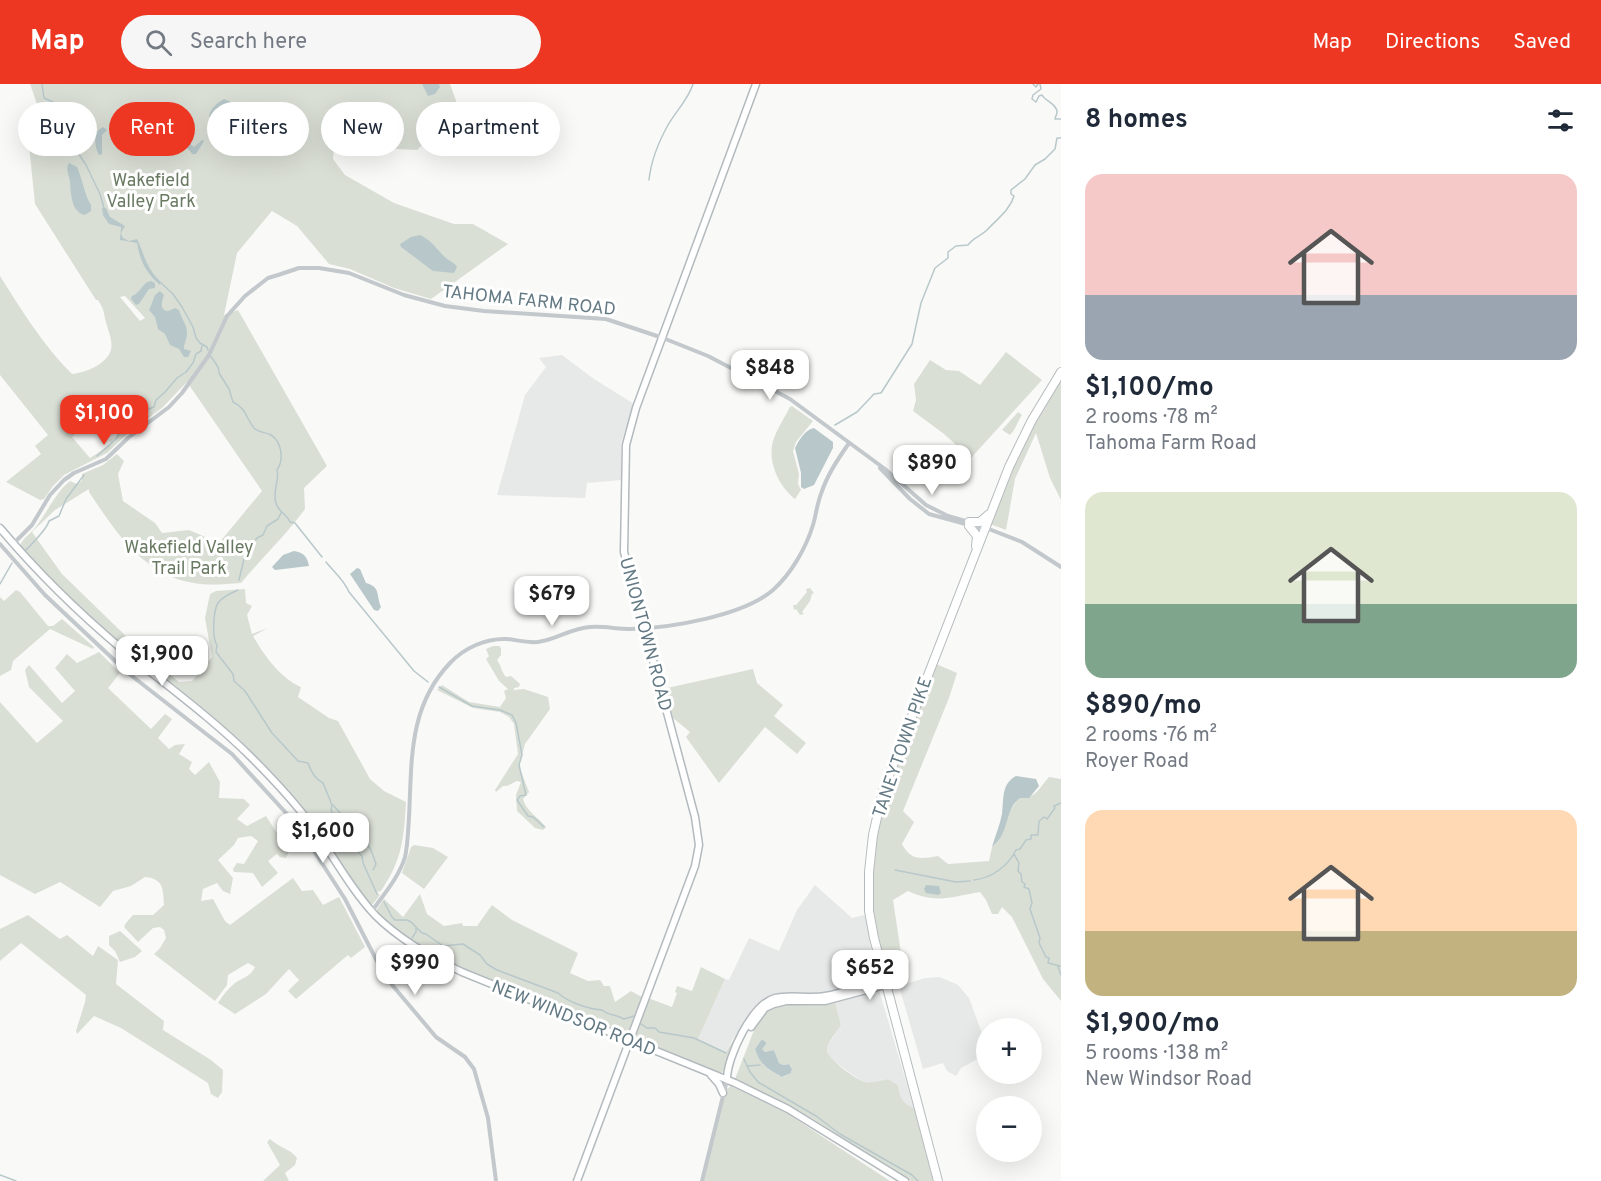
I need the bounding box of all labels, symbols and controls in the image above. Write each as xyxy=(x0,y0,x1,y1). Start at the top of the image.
search box xyxy=(121,15,541,69)
text: Map xyxy=(30,24,85,60)
icon: search xyxy=(142,26,175,59)
text: Search here xyxy=(190,29,307,56)
text: Map xyxy=(1312,29,1352,56)
text: Directions xyxy=(1385,29,1480,56)
text: Saved xyxy=(1513,29,1571,56)
chip: Buy xyxy=(18,102,97,156)
chip: Rent xyxy=(109,102,195,156)
chip: Filters xyxy=(207,102,309,156)
chip: New xyxy=(321,102,404,156)
chip: Apartment xyxy=(416,102,560,156)
text: 8 homes xyxy=(1085,104,1188,137)
icon: filters xyxy=(1544,104,1577,137)
park label: Wakefield Valley Park xyxy=(106,170,196,214)
icon: home xyxy=(1277,213,1385,321)
street label: TAHOMA FARM ROAD xyxy=(441,281,617,322)
pin: $848 xyxy=(734,350,806,401)
text: $848 xyxy=(745,356,795,382)
text: $1,100/mo xyxy=(1085,372,1214,405)
pin: $1,100 xyxy=(55,395,153,446)
text: $1,100 xyxy=(74,401,134,427)
text: 2 rooms · 78 m² xyxy=(1085,405,1218,431)
text: Tahoma Farm Road xyxy=(1085,431,1257,457)
pin: $890 xyxy=(896,445,968,496)
text: $890 xyxy=(907,451,957,477)
icon: home xyxy=(1277,531,1385,639)
park label: Wakefield Valley Trail Park xyxy=(124,537,254,581)
street label: UNIONTOWN ROAD xyxy=(613,555,676,714)
pin: $679 xyxy=(516,576,588,627)
text: $679 xyxy=(528,582,576,608)
pin: $1,900 xyxy=(113,636,211,687)
text: $1,900 xyxy=(130,642,194,668)
street label: TANEYTOWN PIKE xyxy=(868,674,938,821)
text: $890/mo xyxy=(1085,690,1201,723)
text: 2 rooms · 76 m² xyxy=(1085,723,1217,749)
text: Royer Road xyxy=(1085,749,1189,775)
pin: $1,600 xyxy=(274,813,372,864)
text: $1,600 xyxy=(291,819,355,845)
icon: home xyxy=(1277,849,1385,957)
pin: $990 xyxy=(379,945,451,996)
pin: $652 xyxy=(834,950,906,1001)
text: $990 xyxy=(390,951,440,977)
text: $652 xyxy=(846,956,894,982)
street label: NEW WINDSOR ROAD xyxy=(488,976,659,1063)
text: $1,900/mo xyxy=(1085,1008,1219,1041)
map controls xyxy=(976,1018,1042,1162)
button: + xyxy=(976,1018,1042,1084)
text: 5 rooms · 138 m² xyxy=(1085,1041,1228,1067)
text: New Windsor Road xyxy=(1085,1067,1252,1093)
button: − xyxy=(976,1096,1042,1162)

